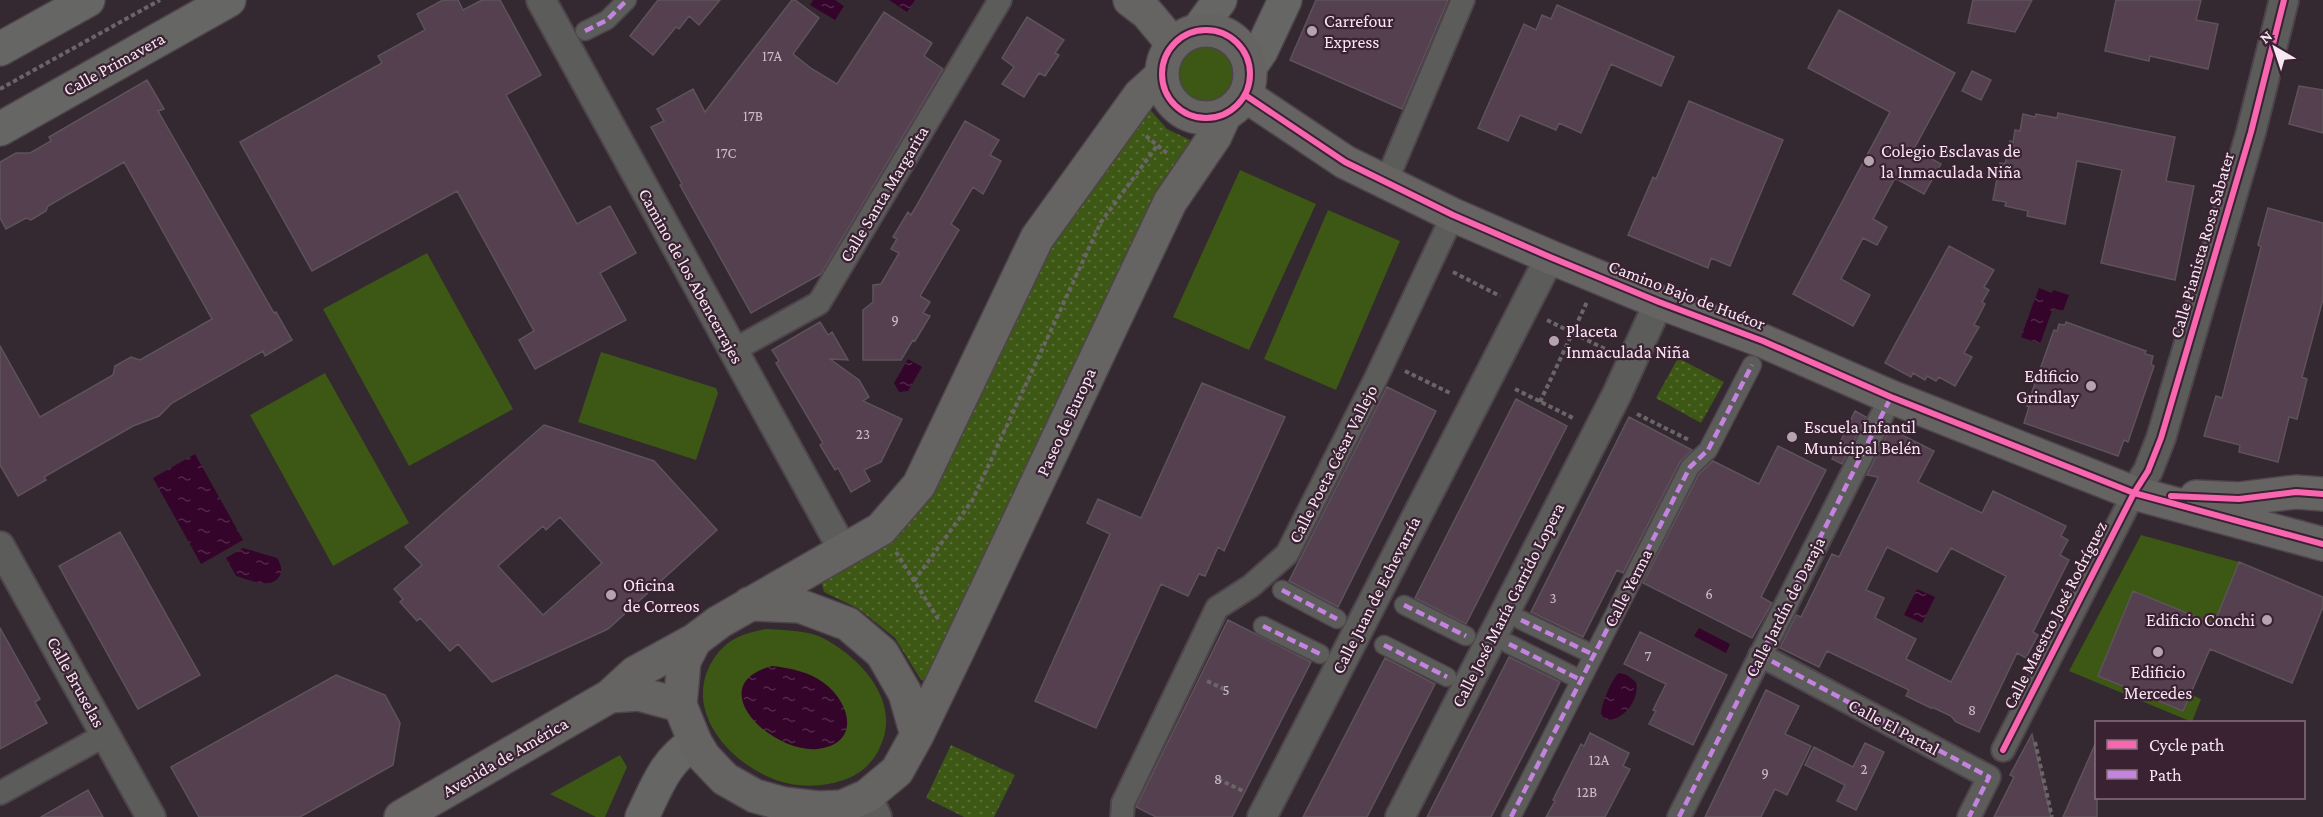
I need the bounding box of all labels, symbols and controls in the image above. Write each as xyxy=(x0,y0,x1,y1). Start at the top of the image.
place label: Carrefour Express xyxy=(1324,11,1394,52)
north arrow xyxy=(2245,18,2305,78)
marker: Carrefour Express xyxy=(1305,24,1319,38)
text: N xyxy=(2256,27,2276,47)
street label: Calle Primavera xyxy=(60,28,168,100)
house number: 17A xyxy=(762,48,782,64)
house number: 17B xyxy=(743,108,763,124)
street label: Calle Santa Margarita xyxy=(835,122,933,266)
place label: Colegio Esclavas de la Inmaculada Niña xyxy=(1881,141,2021,182)
house number: 17C xyxy=(716,145,736,161)
street label: Calle Pianista Rosa Sabater xyxy=(2166,149,2238,340)
marker: Colegio Esclavas de la Inmaculada Niña xyxy=(1862,154,1876,168)
street label: Camino de los Abencerrajes xyxy=(634,185,748,368)
street label: Camino Bajo de Huétor xyxy=(1606,256,1769,335)
house number: 9 xyxy=(891,312,899,328)
place label: Placeta Inmaculada Niña xyxy=(1566,321,1690,362)
marker: Placeta Inmaculada Niña xyxy=(1547,334,1561,348)
street label: Paseo de Europa xyxy=(1032,365,1100,479)
place label: Edificio Grindlay xyxy=(2016,366,2080,407)
marker: Edificio Grindlay xyxy=(2084,379,2098,393)
street label: Calle Poeta César Vallejo xyxy=(1284,382,1383,547)
place label: Escuela Infantil Municipal Belén xyxy=(1804,417,1921,458)
house number: 23 xyxy=(856,426,870,442)
marker: Escuela Infantil Municipal Belén xyxy=(1785,430,1799,444)
street label: Calle José María Garrido Lopera xyxy=(1448,499,1568,711)
street label: Calle Juan de Echevarría xyxy=(1328,513,1424,677)
street label: Calle Maestro José Rodríguez xyxy=(1999,518,2111,712)
street label: Calle Jardín de Daraja xyxy=(1741,534,1830,681)
street label: Calle Yerma xyxy=(1600,546,1656,630)
place label: Oficina de Correos xyxy=(623,575,700,616)
house number: 6 xyxy=(1705,586,1713,602)
marker: Oficina de Correos xyxy=(604,588,618,602)
house number: 3 xyxy=(1549,590,1557,606)
place label: Edificio Conchi xyxy=(2146,610,2255,630)
marker: Edificio Conchi xyxy=(2260,613,2274,627)
street label: Calle Bruselas xyxy=(43,633,109,731)
marker: Edificio Mercedes xyxy=(2151,645,2165,659)
house number: 7 xyxy=(1645,648,1652,664)
place label: Edificio Mercedes xyxy=(2124,662,2192,703)
house number: 5 xyxy=(1222,682,1230,698)
street label: Calle El Partal xyxy=(1845,695,1943,759)
house number: 8 xyxy=(1968,702,1976,718)
street label: Avenida de América xyxy=(439,713,571,801)
legend xyxy=(2095,721,2305,799)
text: Cycle path xyxy=(2149,735,2225,755)
house number: 12A xyxy=(1589,752,1610,768)
house number: 2 xyxy=(1860,761,1868,777)
house number: 9 xyxy=(1761,765,1769,781)
text: Path xyxy=(2149,765,2182,785)
house number: 8 xyxy=(1214,771,1222,787)
house number: 12B xyxy=(1577,784,1597,800)

